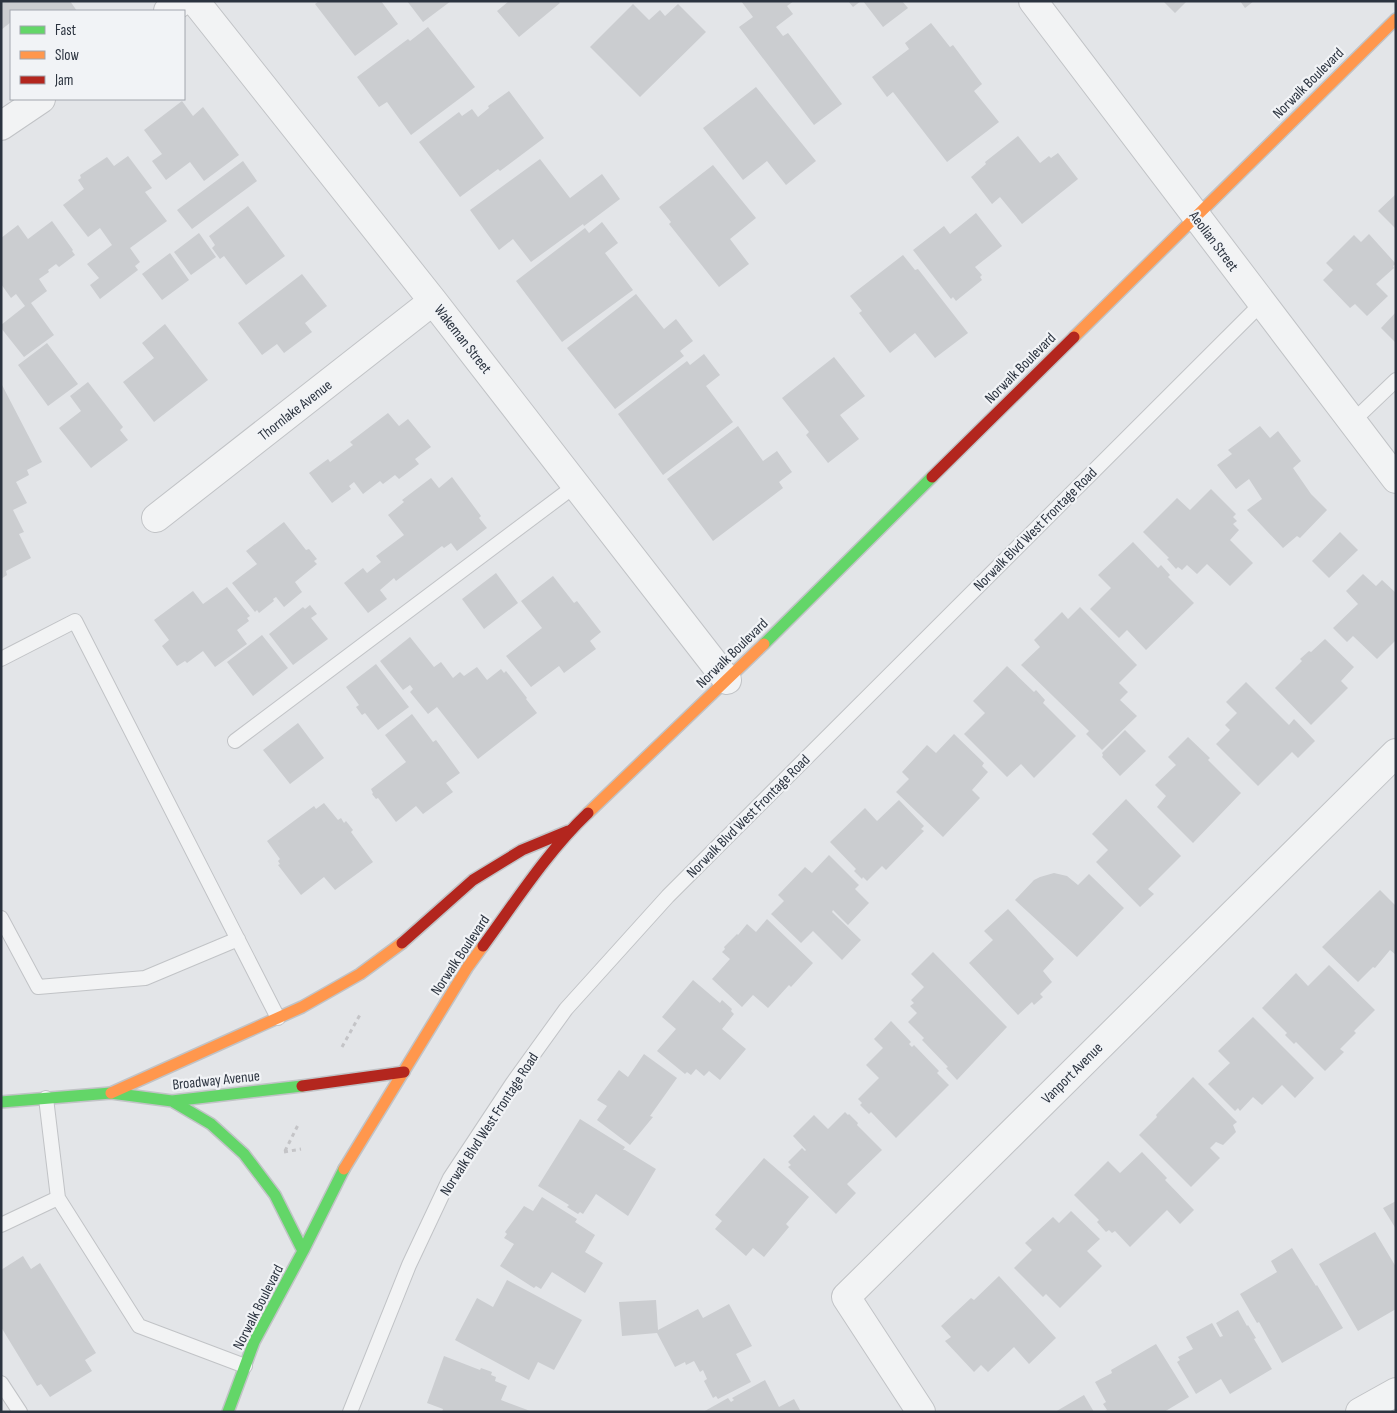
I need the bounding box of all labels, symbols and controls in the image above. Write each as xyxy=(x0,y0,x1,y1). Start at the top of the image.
legend xyxy=(10,10,185,100)
text: Fast xyxy=(55,21,77,40)
street label: Norwalk Boulevard xyxy=(1269,44,1348,123)
text: Slow xyxy=(55,46,79,65)
text: Jam xyxy=(54,71,73,90)
street label: Aeolian Street xyxy=(1184,206,1243,276)
street label: Wakeman Street xyxy=(430,301,496,378)
street label: Norwalk Boulevard xyxy=(981,329,1060,408)
street label: Thornlake Avenue xyxy=(255,376,336,445)
street label: Norwalk Blvd West Frontage Road xyxy=(970,464,1101,595)
street label: Norwalk Boulevard xyxy=(692,614,772,692)
street label: Norwalk Blvd West Frontage Road xyxy=(683,751,814,882)
street label: Norwalk Boulevard xyxy=(427,911,494,999)
street label: Vanport Avenue xyxy=(1038,1039,1107,1108)
street label: Norwalk Blvd West Frontage Road xyxy=(436,1049,543,1200)
street label: Broadway Avenue xyxy=(171,1066,261,1095)
street label: Norwalk Boulevard xyxy=(229,1262,288,1353)

